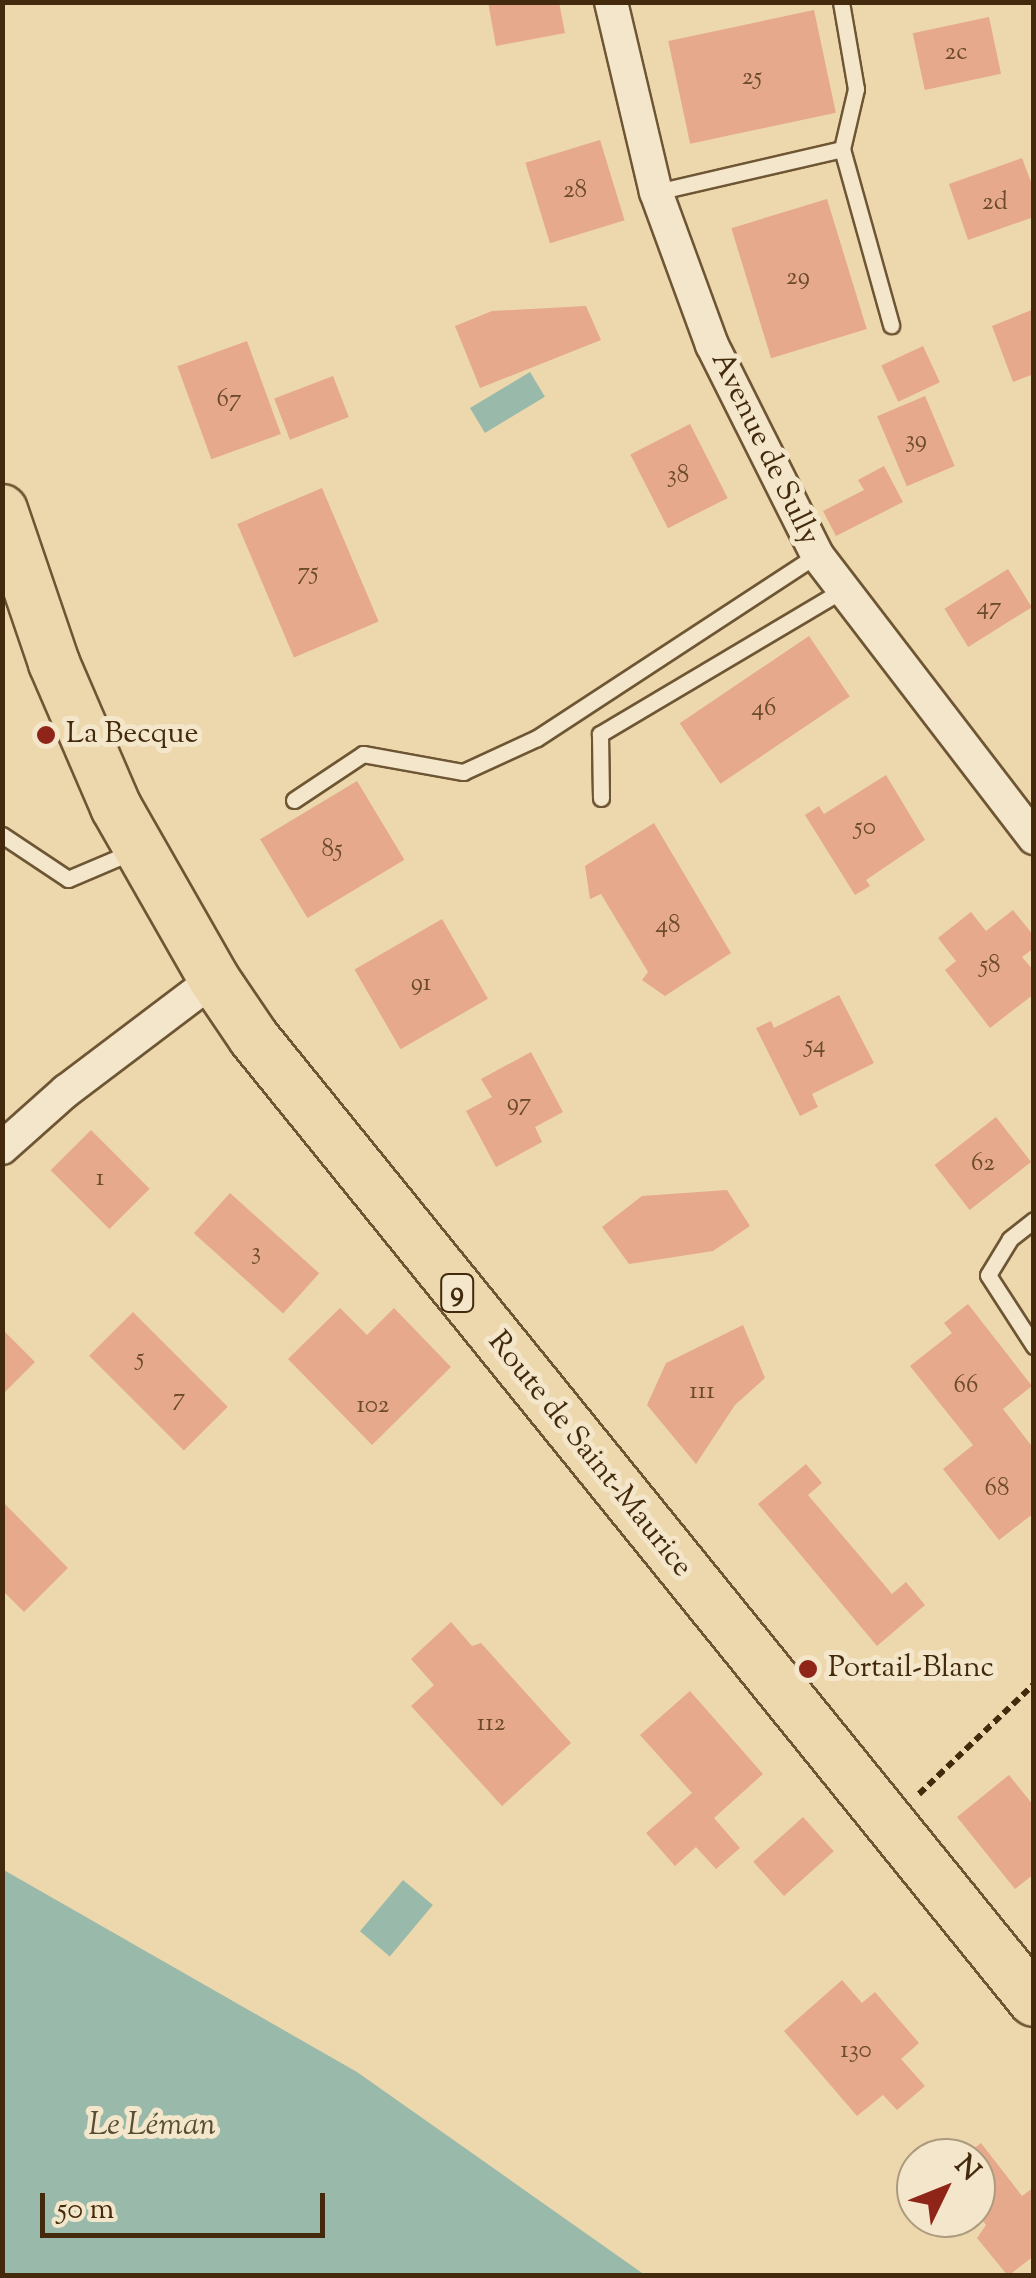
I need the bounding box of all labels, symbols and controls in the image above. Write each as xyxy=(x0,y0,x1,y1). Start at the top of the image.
house number: 2c xyxy=(945,38,967,68)
house number: 25 xyxy=(742,63,762,93)
house number: 28 xyxy=(563,176,587,206)
house number: 2d xyxy=(982,188,1008,218)
house number: 29 xyxy=(786,263,810,293)
street label: Avenue de Sully xyxy=(702,347,826,551)
house number: 67 xyxy=(217,385,241,415)
house number: 39 xyxy=(905,426,927,456)
house number: 38 xyxy=(667,461,689,491)
house number: 75 xyxy=(297,558,319,588)
house number: 47 xyxy=(976,593,1002,623)
house number: 46 xyxy=(752,694,776,724)
place label: La Becque xyxy=(66,717,198,753)
marker: La Becque xyxy=(35,724,57,746)
house number: 50 xyxy=(854,813,876,843)
house number: 85 xyxy=(321,835,343,865)
house number: 48 xyxy=(655,911,681,941)
house number: 58 xyxy=(979,951,1001,981)
house number: 91 xyxy=(411,969,431,999)
house number: 54 xyxy=(804,1031,826,1061)
house number: 97 xyxy=(507,1089,531,1119)
house number: 62 xyxy=(971,1149,995,1179)
house number: 1 xyxy=(96,1164,104,1194)
house number: 3 xyxy=(251,1238,261,1268)
road number: 9 xyxy=(440,1270,474,1316)
street label: Route de Saint-Maurice xyxy=(479,1325,699,1585)
house number: 5 xyxy=(136,1344,144,1374)
house number: 66 xyxy=(954,1371,978,1401)
house number: 111 xyxy=(689,1377,715,1407)
house number: 7 xyxy=(173,1384,185,1414)
house number: 102 xyxy=(357,1391,389,1421)
house number: 68 xyxy=(985,1474,1009,1504)
place label: Portail-Blanc xyxy=(828,1651,994,1687)
marker: Portail-Blanc xyxy=(797,1658,819,1680)
house number: 112 xyxy=(477,1709,505,1739)
house number: 130 xyxy=(840,2036,872,2066)
water label: Le Léman xyxy=(88,2107,216,2145)
north arrow xyxy=(896,2138,996,2238)
text: N xyxy=(944,2147,989,2191)
scale bar xyxy=(45,2173,330,2235)
text: 50 m xyxy=(57,2189,114,2232)

